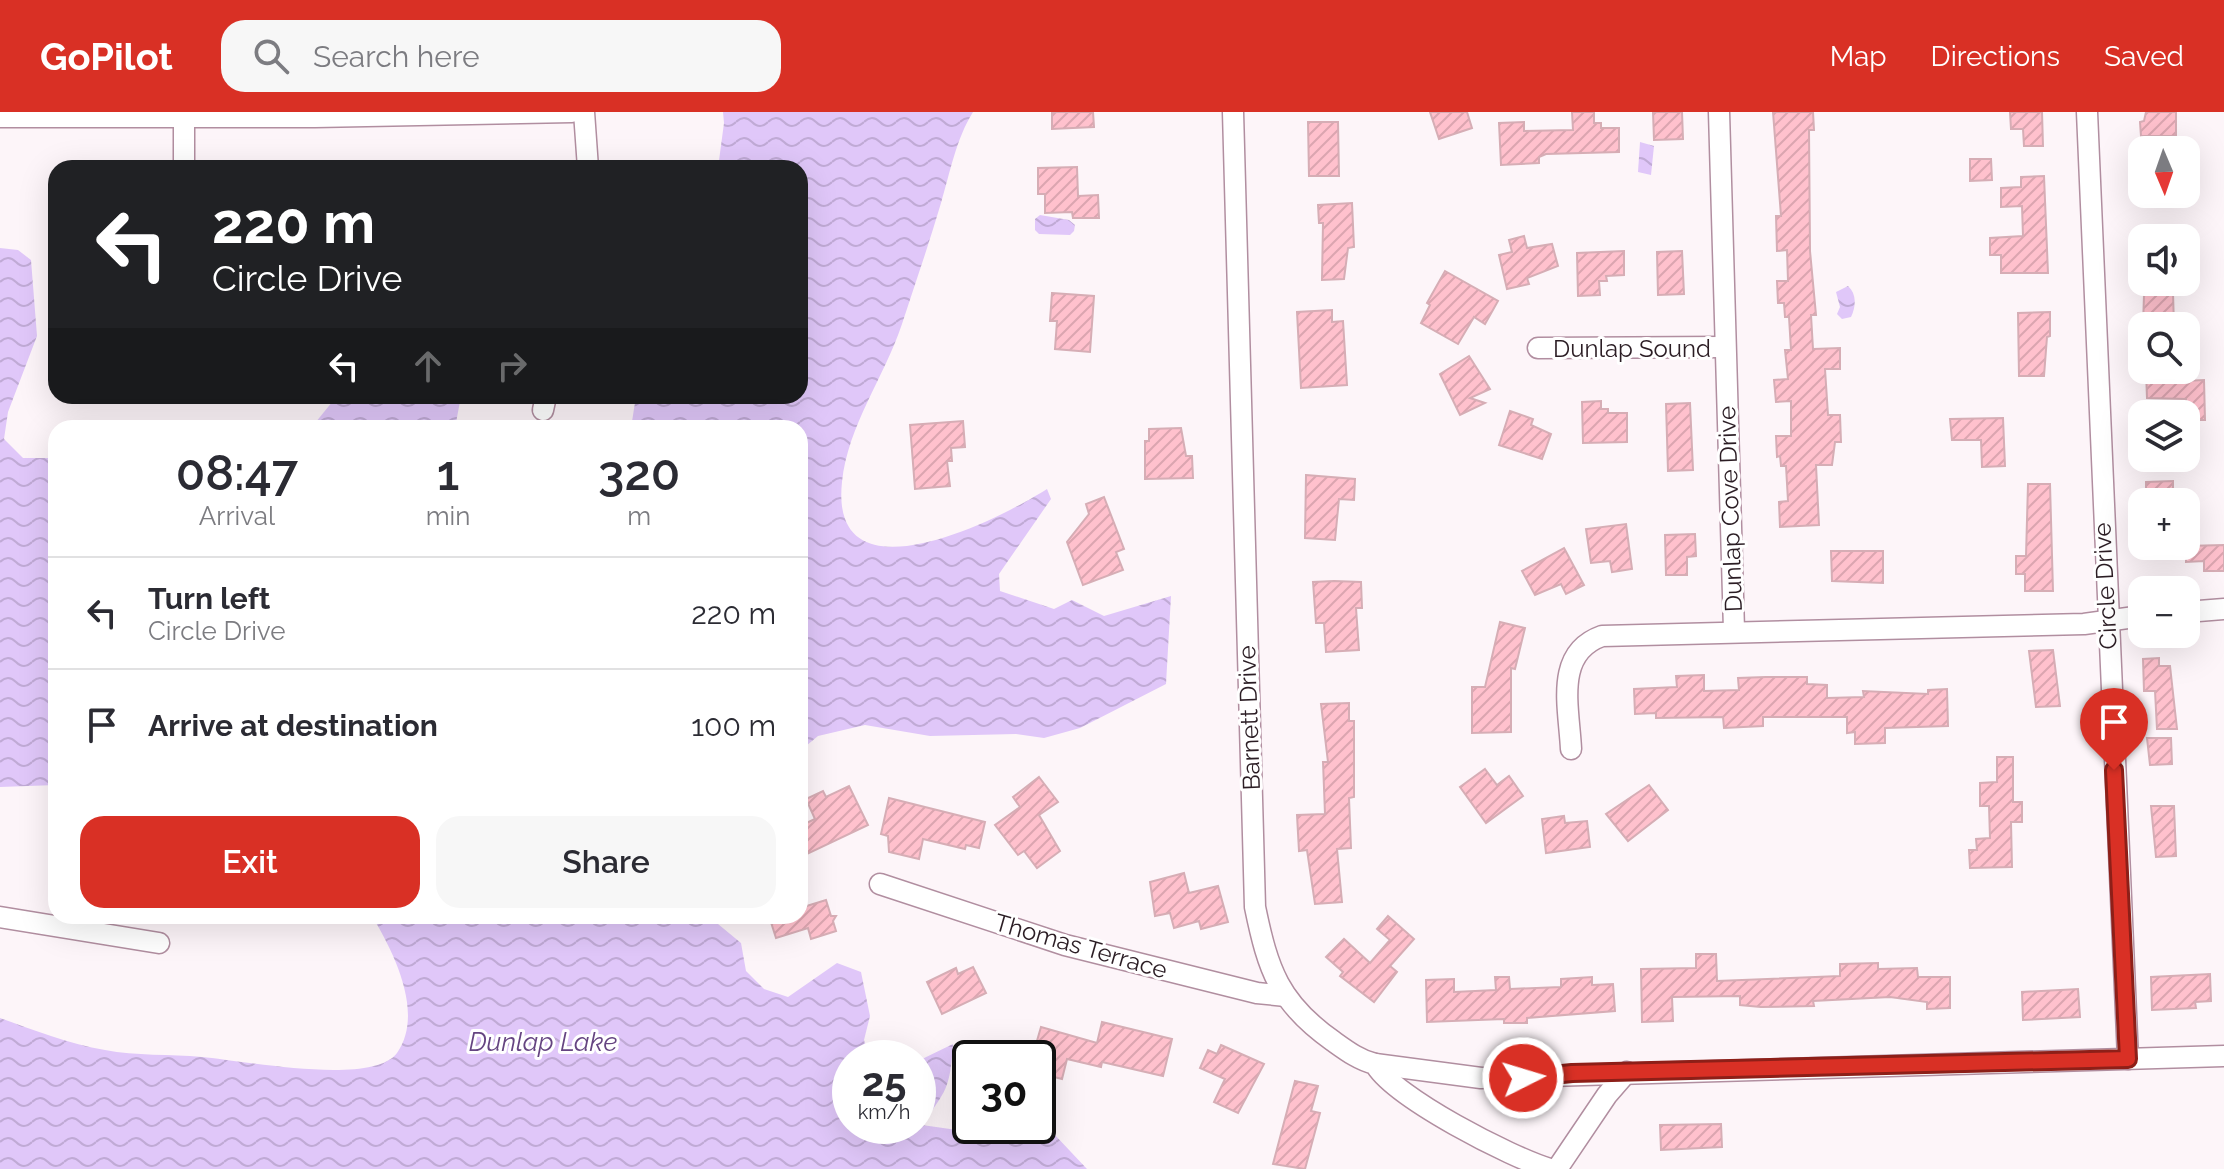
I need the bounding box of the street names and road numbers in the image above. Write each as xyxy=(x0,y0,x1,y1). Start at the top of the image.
street label: Dunlap Sound xyxy=(1553,334,1711,363)
street label: Dunlap Cove Drive xyxy=(1712,406,1748,612)
street label: Circle Drive xyxy=(2087,522,2123,650)
street label: Barnett Drive xyxy=(1232,645,1266,791)
street label: Thomas Terrace xyxy=(991,908,1171,984)

